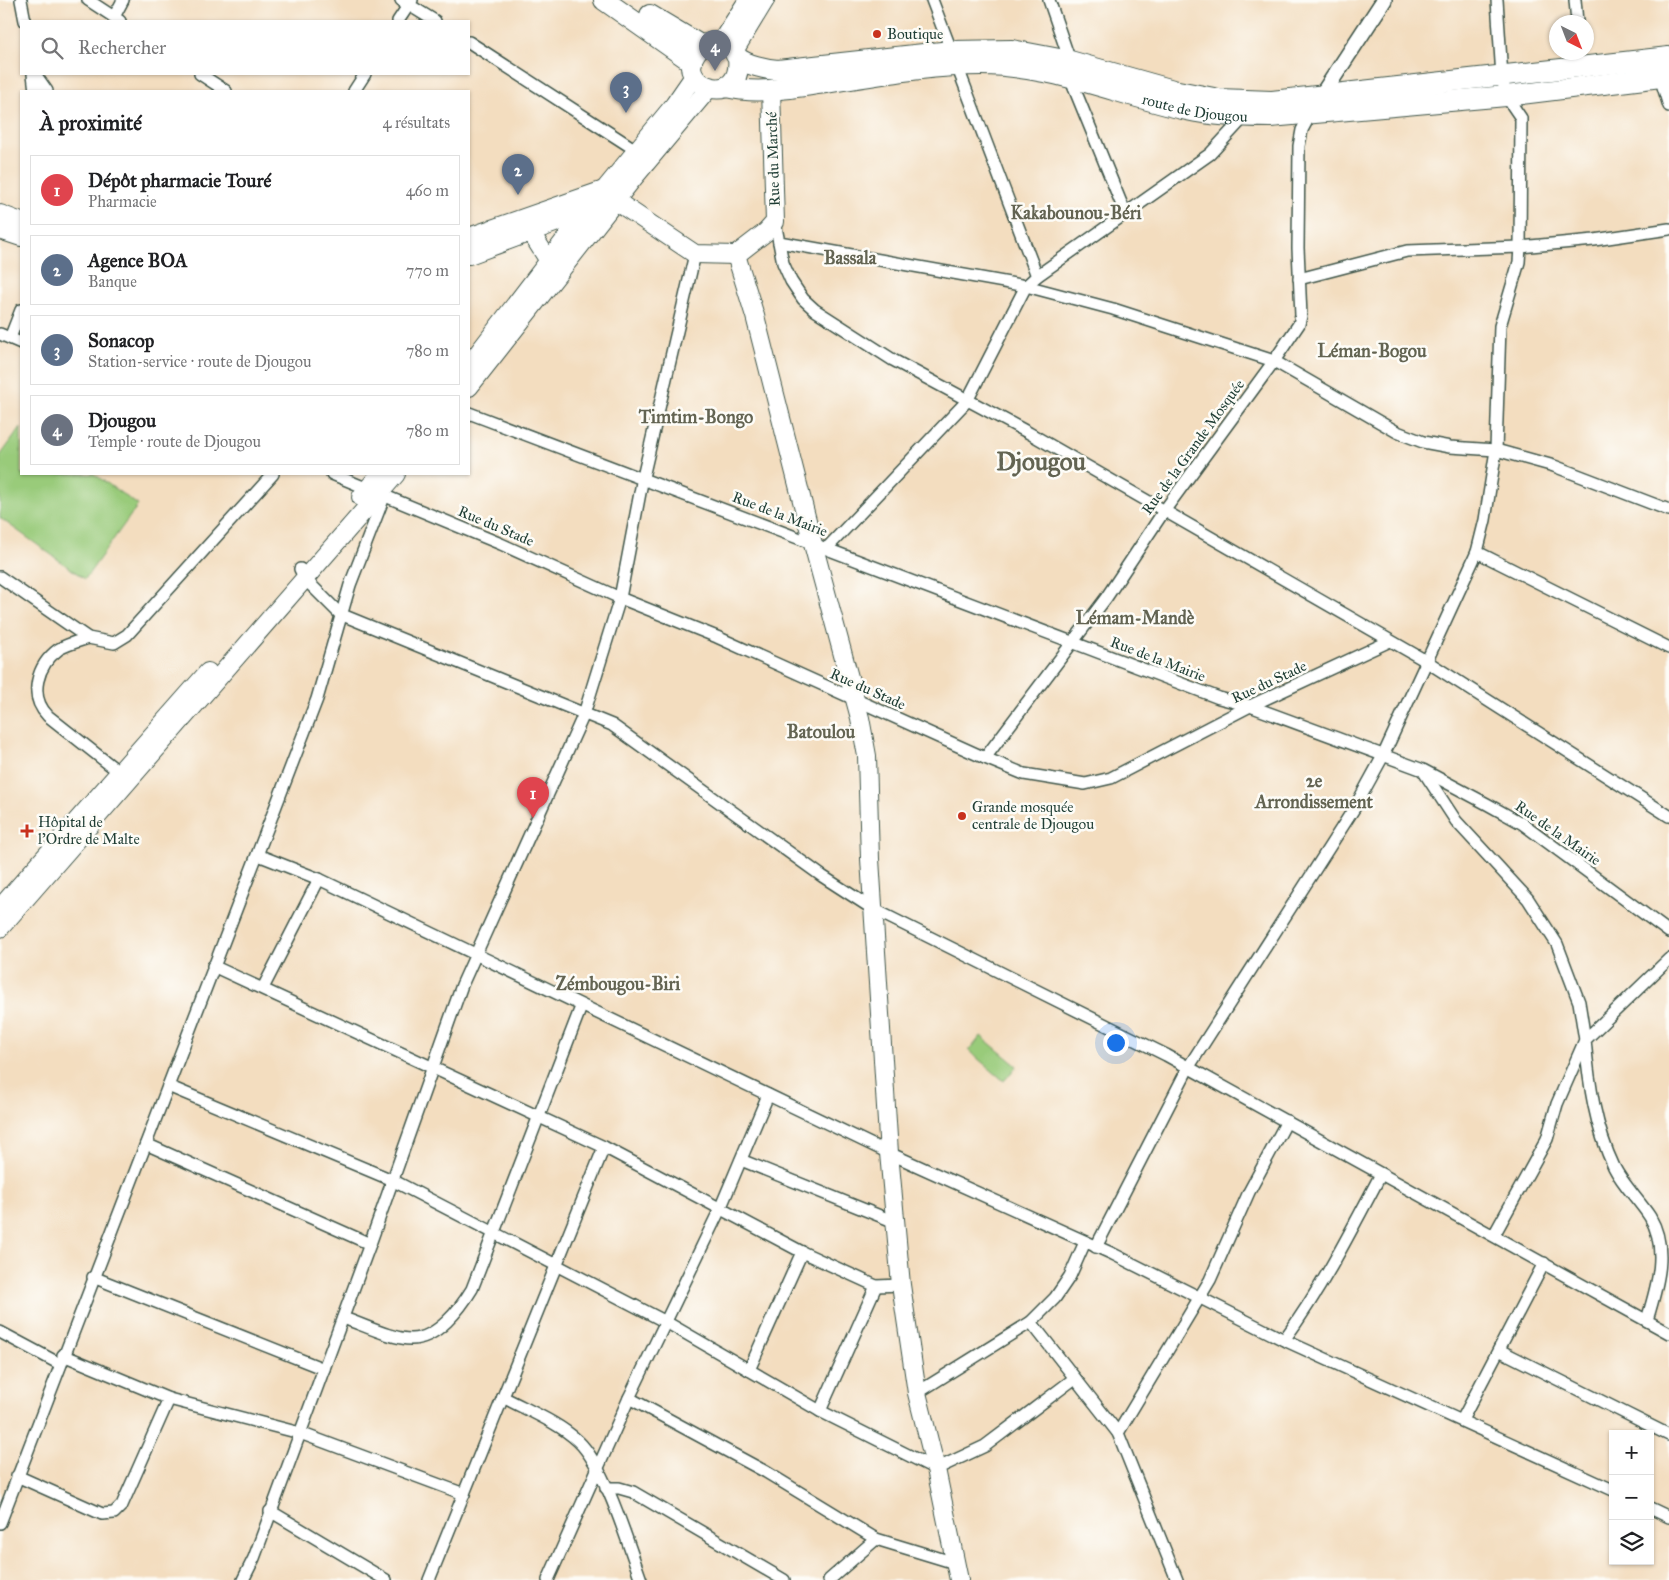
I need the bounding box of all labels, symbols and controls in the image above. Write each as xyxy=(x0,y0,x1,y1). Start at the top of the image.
north arrow xyxy=(1549,15,1594,60)
search box xyxy=(20,20,470,75)
place label: Boutique xyxy=(887,25,943,44)
marker: Boutique xyxy=(871,28,883,40)
pin: 4 xyxy=(699,30,731,71)
icon: search xyxy=(38,34,66,62)
text: Rechercher xyxy=(78,36,166,59)
pin: 3 xyxy=(610,72,642,113)
street label: route de Djougou xyxy=(1140,90,1248,126)
text: À proximité xyxy=(40,110,142,136)
street label: Rue du Marché xyxy=(762,111,784,207)
text: 4 résultats xyxy=(383,113,450,132)
pin: 2 xyxy=(502,154,534,195)
text: Dépôt pharmacie Touré xyxy=(88,169,271,192)
text: 1 xyxy=(54,181,60,200)
text: 460 m xyxy=(406,181,449,200)
text: Pharmacie xyxy=(88,192,157,211)
district label: Kakabounou-Béri xyxy=(1011,202,1142,224)
district label: Bassala xyxy=(824,247,877,269)
text: Agence BOA xyxy=(88,249,187,272)
text: 2 xyxy=(53,261,61,280)
text: 770 m xyxy=(406,261,449,280)
text: Banque xyxy=(88,272,137,291)
text: Sonacop xyxy=(88,329,154,352)
district label: Léman-Bogou xyxy=(1318,340,1427,363)
text: 3 xyxy=(54,341,60,360)
text: 780 m xyxy=(406,341,449,360)
text: Station-service · route de Djougou xyxy=(88,352,312,371)
street label: Rue de la Grande Mosquée xyxy=(1138,376,1249,519)
district label: Timtim-Bongo xyxy=(638,406,753,429)
text: Djougou xyxy=(88,409,156,432)
text: 4 xyxy=(53,421,61,440)
text: 780 m xyxy=(406,421,449,440)
text: Temple · route de Djougou xyxy=(88,432,261,451)
district label: Djougou xyxy=(996,446,1087,478)
street label: Rue de la Mairie xyxy=(730,488,830,540)
street label: Rue du Stade xyxy=(455,502,537,550)
district label: Lémam-Mandè xyxy=(1076,607,1195,629)
street label: Rue de la Mairie xyxy=(1108,633,1208,685)
street label: Rue du Stade xyxy=(1229,657,1309,707)
street label: Rue du Stade xyxy=(827,664,909,714)
district label: Batoulou xyxy=(787,721,856,743)
district label: 2e Arrondissement xyxy=(1254,770,1373,813)
pin: 1 xyxy=(517,777,549,818)
street label: Rue de la Mairie xyxy=(1512,797,1604,869)
place label: Grande mosquée centrale de Djougou xyxy=(972,798,1094,833)
marker: Grande mosquée centrale de Djougou xyxy=(956,810,968,822)
place label: Hôpital de l'Ordre de Malte xyxy=(38,813,140,848)
marker: Hôpital de l'Ordre de Malte xyxy=(20,824,34,838)
district label: Zémbougou-Biri xyxy=(556,973,681,996)
your location xyxy=(1103,1030,1129,1056)
map controls xyxy=(1609,1430,1654,1565)
button: + xyxy=(1609,1430,1654,1475)
button: − xyxy=(1609,1475,1654,1520)
button: layers xyxy=(1609,1520,1654,1565)

